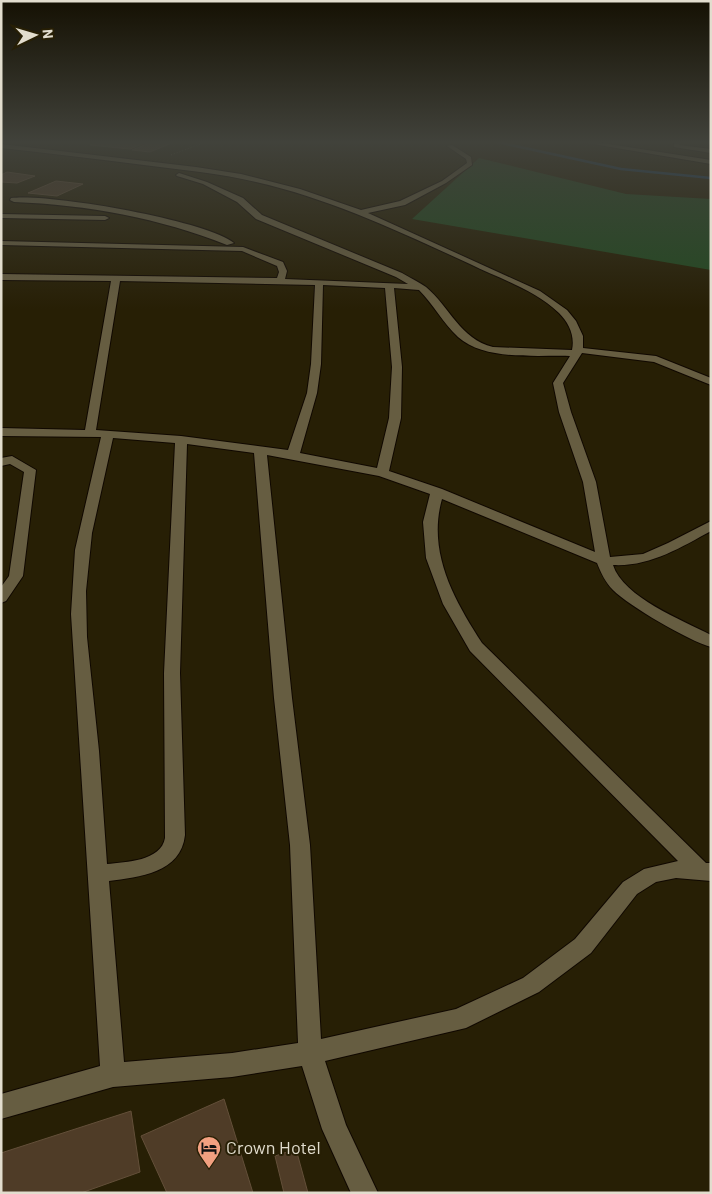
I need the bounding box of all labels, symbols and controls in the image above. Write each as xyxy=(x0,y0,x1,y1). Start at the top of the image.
north arrow xyxy=(10,10,60,60)
text: N xyxy=(40,28,57,39)
hotel icon: Crown Hotel xyxy=(196,1135,222,1169)
place label: Crown Hotel xyxy=(226,1136,321,1158)

